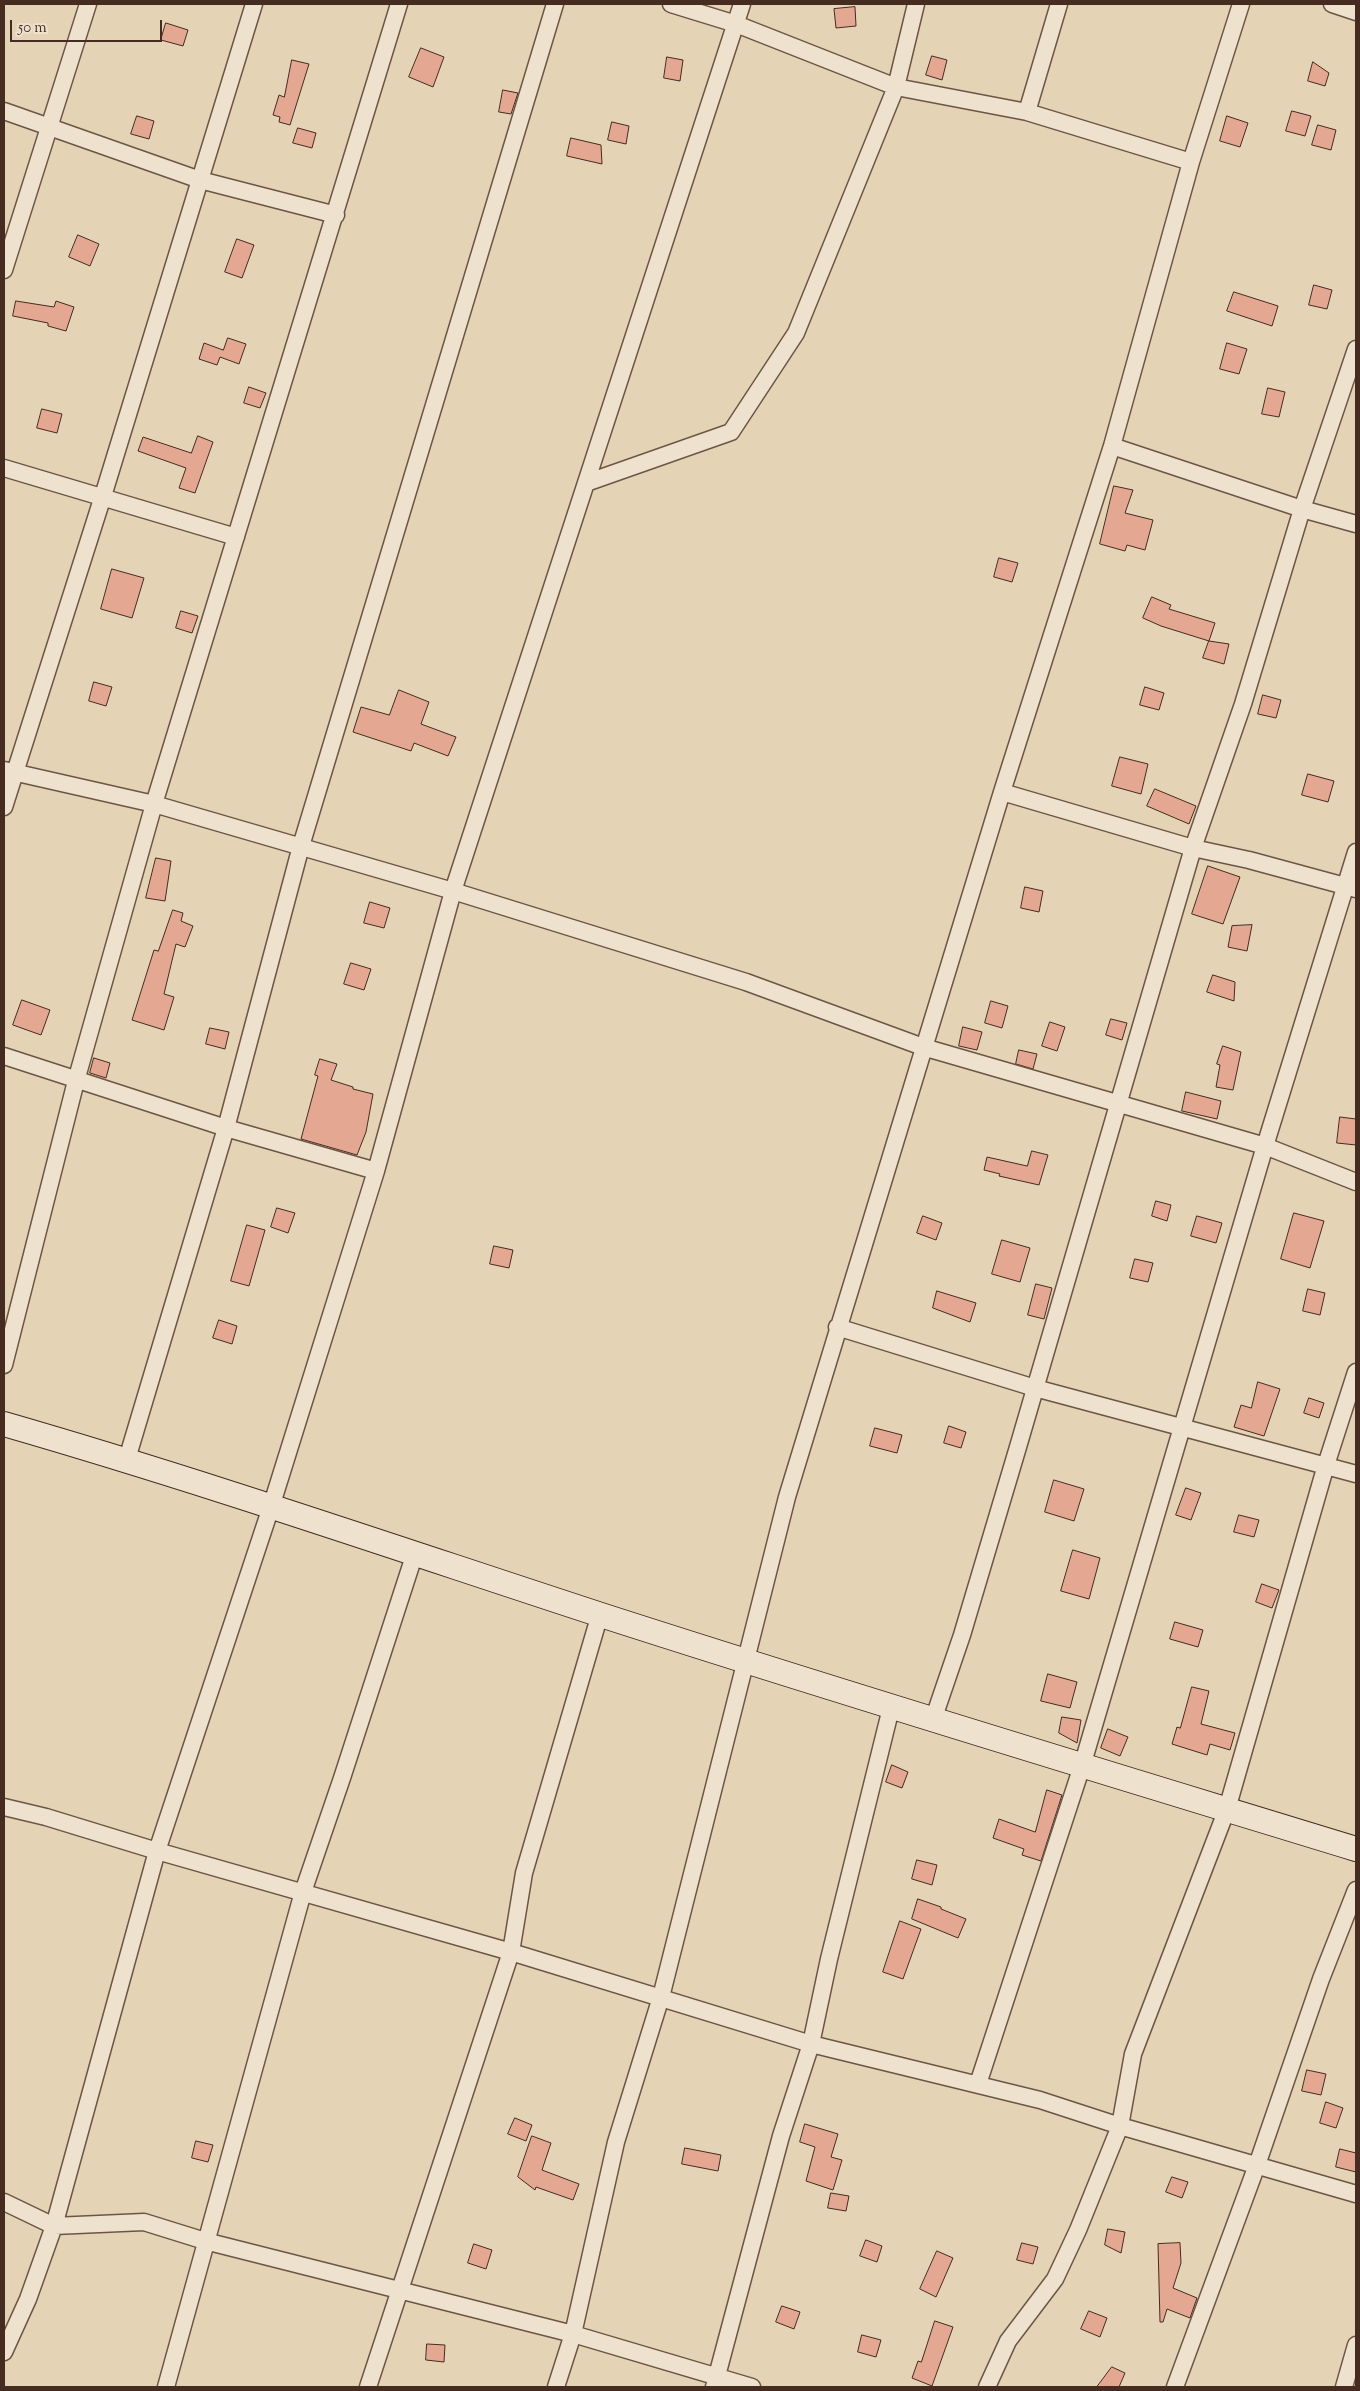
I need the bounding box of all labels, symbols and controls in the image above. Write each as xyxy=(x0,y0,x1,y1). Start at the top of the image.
scale bar xyxy=(12,10,165,42)
text: 50 m xyxy=(18,18,47,39)

